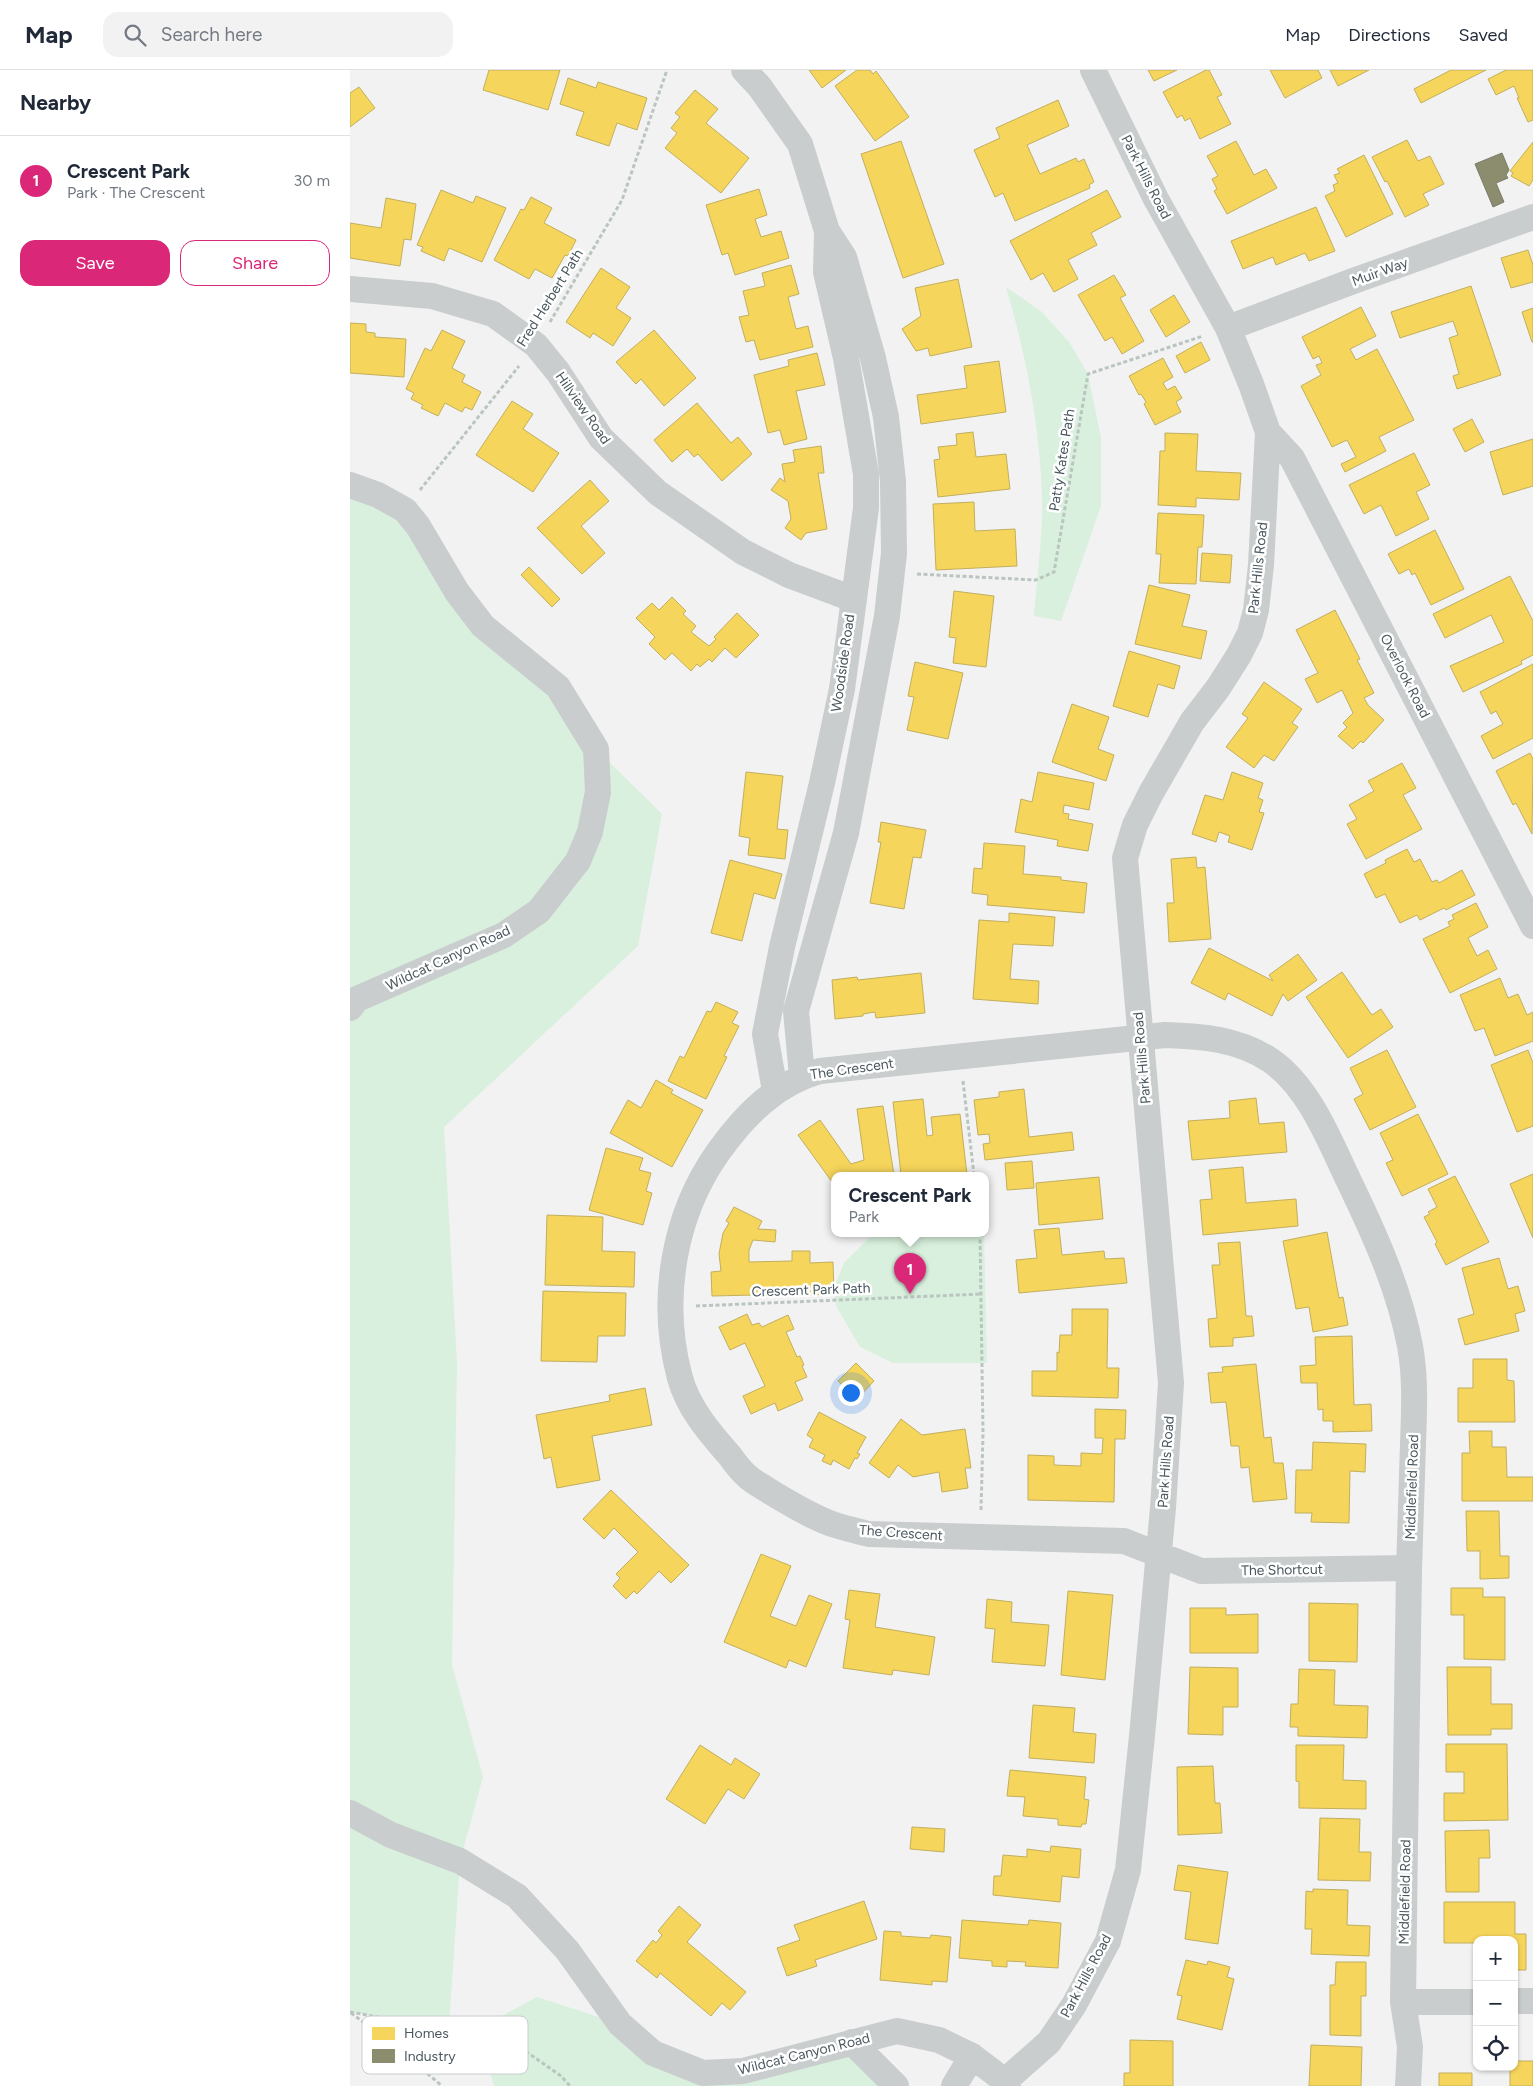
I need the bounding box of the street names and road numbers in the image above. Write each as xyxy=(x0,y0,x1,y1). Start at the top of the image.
street label: Park Hills Road xyxy=(1117,132,1175,222)
street label: Fred Herbert Path xyxy=(513,246,587,350)
street label: Muir Way xyxy=(1350,254,1411,290)
street label: Hillview Road xyxy=(552,368,614,448)
street label: Patty Kates Path xyxy=(1046,408,1078,512)
street label: Park Hills Road xyxy=(1245,521,1271,615)
street label: Woodside Road xyxy=(828,613,858,713)
street label: Overlook Road xyxy=(1377,631,1433,721)
street label: Wildcat Canyon Road xyxy=(383,922,513,994)
street label: Park Hills Road xyxy=(1130,1011,1154,1105)
street label: The Crescent xyxy=(809,1055,895,1083)
street label: Crescent Park Path xyxy=(751,1279,871,1301)
street label: Park Hills Road xyxy=(1154,1415,1178,1509)
street label: Middlefield Road xyxy=(1402,1434,1422,1540)
street label: The Crescent xyxy=(859,1522,943,1544)
street label: The Shortcut xyxy=(1241,1561,1323,1579)
street label: Middlefield Road xyxy=(1396,1839,1414,1945)
street label: Park Hills Road xyxy=(1057,1931,1115,2021)
street label: Wildcat Canyon Road xyxy=(736,2029,872,2079)

